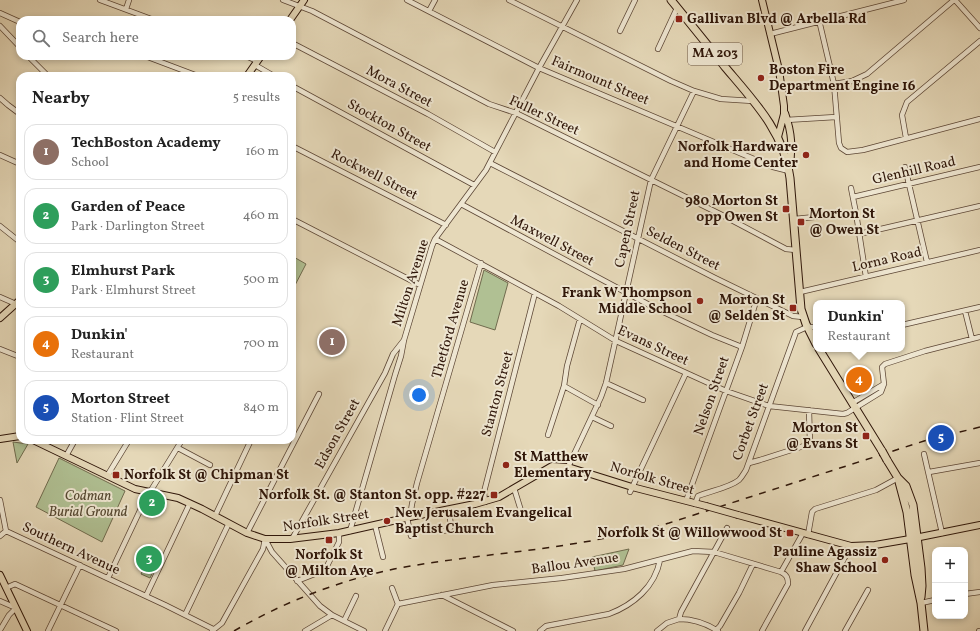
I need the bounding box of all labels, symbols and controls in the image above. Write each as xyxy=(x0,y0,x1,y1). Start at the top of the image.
place label: Gallivan Blvd @ Arbella Rd xyxy=(687,10,867,29)
marker: Gallivan Blvd @ Arbella Rd xyxy=(674,14,684,24)
search box xyxy=(16,16,296,60)
icon: search xyxy=(30,27,52,49)
text: Search here xyxy=(62,28,139,49)
road number: MA 203 xyxy=(688,43,742,65)
street label: Fairmount Street xyxy=(548,52,652,110)
place label: Boston Fire Department Engine 16 xyxy=(769,61,916,96)
street label: Mora Street xyxy=(363,62,436,112)
marker: Boston Fire Department Engine 16 xyxy=(756,73,766,83)
text: Nearby xyxy=(32,87,90,110)
text: 5 results xyxy=(233,89,280,107)
street label: Fuller Street xyxy=(506,91,582,141)
street label: Stockton Street xyxy=(343,95,435,157)
text: TechBoston Academy xyxy=(71,133,221,154)
place label: Norfolk Hardware and Home Center xyxy=(678,138,798,173)
text: 1 xyxy=(43,143,49,161)
text: 160 m xyxy=(245,143,279,161)
street label: Rockwell Street xyxy=(327,145,421,205)
marker: Norfolk Hardware and Home Center xyxy=(801,150,811,160)
street label: Glenhill Road xyxy=(871,152,958,190)
text: School xyxy=(71,154,109,172)
street label: Capen Street xyxy=(611,188,645,269)
place label: 980 Morton St opp Owen St xyxy=(685,192,778,227)
text: Garden of Peace xyxy=(71,197,185,218)
marker: 980 Morton St opp Owen St xyxy=(781,204,791,214)
place label: Morton St @ Owen St xyxy=(809,205,879,240)
text: 2 xyxy=(43,207,49,225)
text: 460 m xyxy=(243,207,279,225)
street label: Maxwell Street xyxy=(507,211,597,271)
marker: Morton St @ Owen St xyxy=(796,217,806,227)
text: Park · Darlington Street xyxy=(71,218,205,236)
street label: Selden Street xyxy=(643,222,723,276)
street label: Milton Avenue xyxy=(388,237,434,329)
street label: Lorna Road xyxy=(850,243,924,277)
text: Elmhurst Park xyxy=(71,261,175,282)
text: 3 xyxy=(43,271,49,289)
text: 500 m xyxy=(243,271,279,289)
street label: Thetford Avenue xyxy=(428,277,474,381)
text: Park · Elmhurst Street xyxy=(71,282,196,300)
place label: Frank W Thompson Middle School xyxy=(562,284,692,319)
place label: Morton St @ Selden St xyxy=(708,291,785,326)
marker: Frank W Thompson Middle School xyxy=(695,296,705,306)
popup xyxy=(813,300,905,352)
marker: Morton St @ Selden St xyxy=(788,303,798,313)
text: Dunkin' xyxy=(828,307,884,328)
street label: Evans Street xyxy=(614,321,692,371)
text: Dunkin' xyxy=(71,325,128,346)
pin: 1 xyxy=(319,327,345,357)
text: Restaurant xyxy=(828,328,890,346)
text: 4 xyxy=(42,335,50,353)
text: 700 m xyxy=(243,335,279,353)
text: Restaurant xyxy=(71,346,134,364)
street label: Stanton Street xyxy=(477,349,519,439)
street label: Nelson Street xyxy=(690,354,734,438)
pin: 4 xyxy=(846,365,872,395)
street label: Corbet Street xyxy=(728,381,774,463)
your location xyxy=(409,385,429,405)
text: Morton Street xyxy=(71,389,170,410)
street label: Edson Street xyxy=(311,395,365,473)
text: 5 xyxy=(43,399,49,417)
text: 840 m xyxy=(243,399,279,417)
text: Station · Flint Street xyxy=(71,410,184,428)
place label: Morton St @ Evans St xyxy=(786,419,858,454)
pin: 5 xyxy=(928,423,954,453)
marker: Morton St @ Evans St xyxy=(861,431,871,441)
place label: St Matthew Elementary xyxy=(514,448,592,483)
street label: Norfolk Street xyxy=(608,458,697,500)
marker: St Matthew Elementary xyxy=(501,460,511,470)
place label: Norfolk St @ Chipman St xyxy=(124,466,289,485)
marker: Norfolk St @ Chipman St xyxy=(111,470,121,480)
place label: Norfolk St. @ Stanton St. opp. #227 xyxy=(259,486,486,505)
park label: Codman Burial Ground xyxy=(49,487,128,522)
pin: 2 xyxy=(139,488,165,518)
marker: Norfolk St. @ Stanton St. opp. #227 xyxy=(489,490,499,500)
place label: New Jerusalem Evangelical Baptist Church xyxy=(395,504,572,539)
street label: Norfolk Street xyxy=(281,505,371,537)
marker: New Jerusalem Evangelical Baptist Church xyxy=(382,516,392,526)
street label: Southern Avenue xyxy=(19,518,123,580)
place label: Norfolk St @ Willowwood St xyxy=(597,524,782,543)
marker: Norfolk St @ Willowwood St xyxy=(785,528,795,538)
marker: Norfolk St @ Milton Ave xyxy=(324,535,334,545)
place label: Pauline Agassiz Shaw School xyxy=(773,543,877,578)
pin: 3 xyxy=(136,544,162,574)
place label: Norfolk St @ Milton Ave xyxy=(285,546,373,581)
map controls xyxy=(932,547,968,619)
button: + xyxy=(932,547,968,583)
street label: Ballou Avenue xyxy=(530,548,620,580)
marker: Pauline Agassiz Shaw School xyxy=(880,555,890,565)
button: − xyxy=(932,583,968,619)

